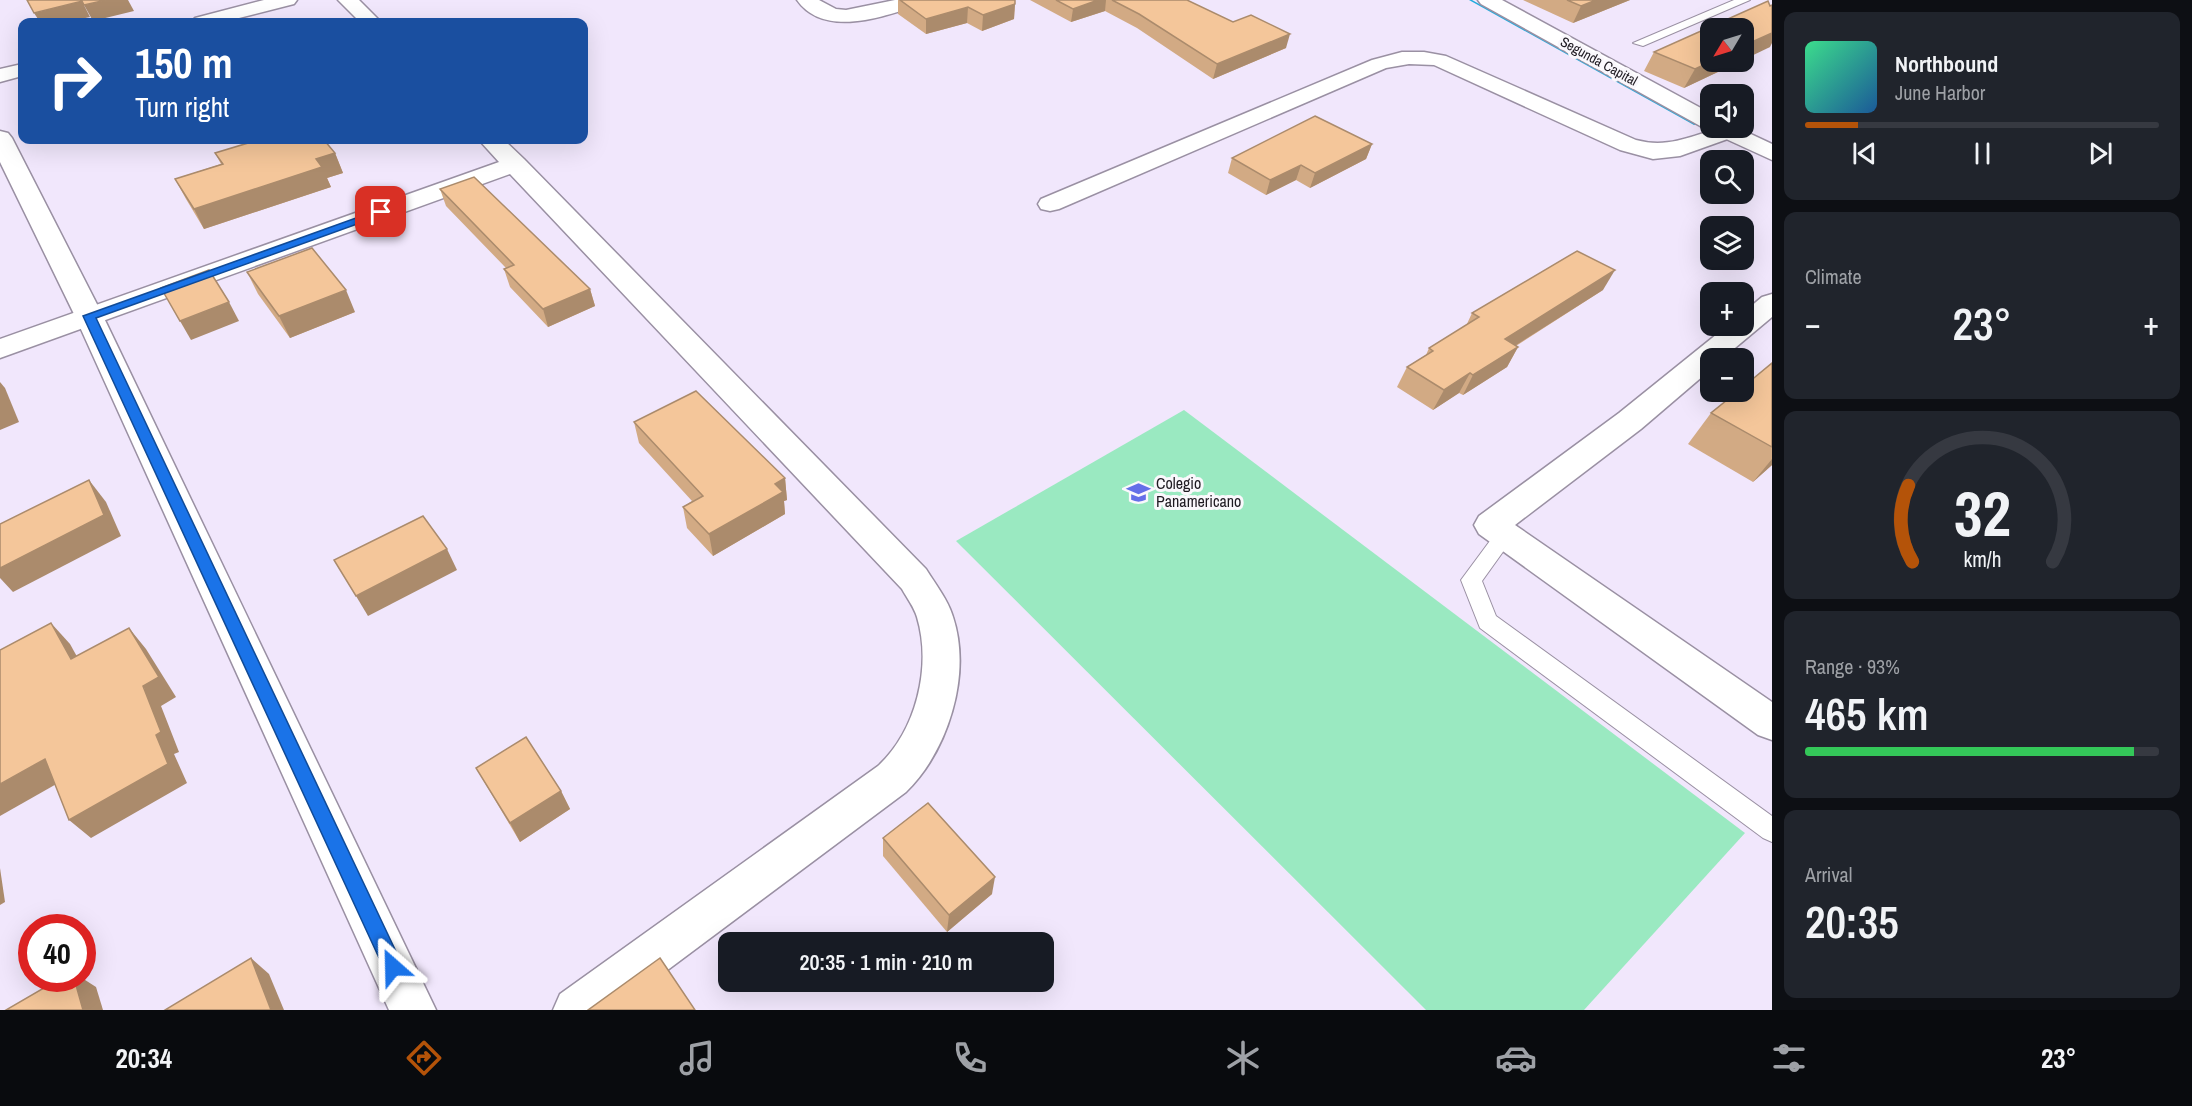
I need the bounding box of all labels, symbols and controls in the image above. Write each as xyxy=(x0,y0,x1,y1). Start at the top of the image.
north arrow xyxy=(1700,18,1754,72)
map controls xyxy=(1700,18,1754,402)
street label: Segunda Capital xyxy=(1557,32,1641,90)
text: 150 m xyxy=(135,35,233,91)
icon: right xyxy=(36,42,114,120)
text: Northbound xyxy=(1895,49,1998,79)
text: June Harbor xyxy=(1895,79,1985,106)
button: sound xyxy=(1700,84,1754,138)
text: Turn right xyxy=(135,89,229,125)
icon: previous xyxy=(1848,137,1881,170)
icon: pause xyxy=(1966,137,1999,170)
icon: next xyxy=(2084,137,2117,170)
button: search xyxy=(1700,150,1754,204)
pin xyxy=(355,186,406,237)
icon: arrive xyxy=(364,195,397,228)
button: layers xyxy=(1700,216,1754,270)
text: Climate xyxy=(1805,263,1862,290)
button: + xyxy=(1700,282,1754,336)
text: 23° xyxy=(1952,293,2012,354)
text: − xyxy=(1805,301,1821,345)
text: + xyxy=(2143,301,2159,345)
button: − xyxy=(1700,348,1754,402)
text: 32 xyxy=(1954,471,2010,555)
place label: Colegio Panamericano xyxy=(1156,472,1241,512)
school or university icon: Colegio Panamericano xyxy=(1125,479,1151,505)
text: km/h xyxy=(1963,545,2001,574)
text: Range · 93% xyxy=(1805,653,1900,680)
text: 465 km xyxy=(1805,683,1929,744)
text: Arrival xyxy=(1805,861,1852,888)
text: 20:35 xyxy=(1805,891,1899,952)
speed limit sign: 40 xyxy=(18,914,96,992)
position arrow xyxy=(361,935,425,999)
text: 20:35 · 1 min · 210 m xyxy=(799,947,973,977)
icon: directions xyxy=(403,1037,445,1079)
icon: music xyxy=(676,1037,718,1079)
icon: phone xyxy=(949,1037,991,1079)
icon: climate xyxy=(1222,1037,1264,1079)
icon: car xyxy=(1495,1037,1537,1079)
icon: filters xyxy=(1768,1037,1810,1079)
text: 20:34 xyxy=(115,1040,172,1076)
text: 23° xyxy=(2041,1040,2076,1076)

